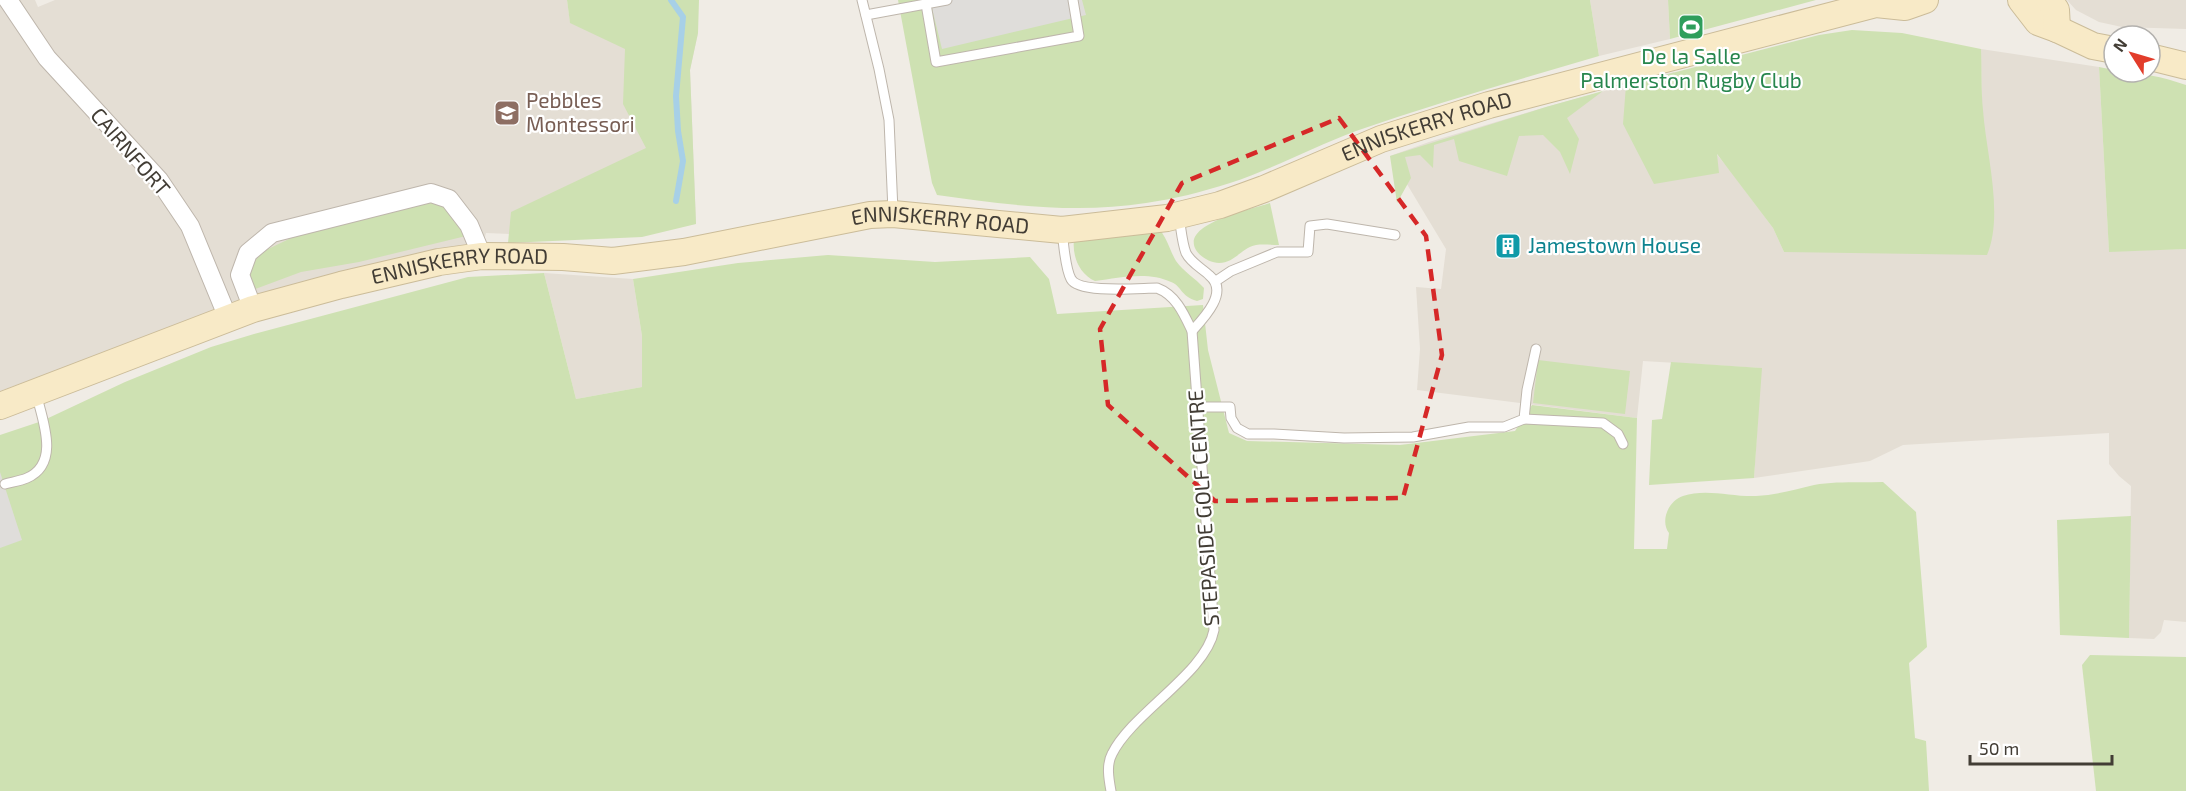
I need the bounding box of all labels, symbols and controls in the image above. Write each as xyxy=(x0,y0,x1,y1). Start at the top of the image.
sports icon: De la Salle Palmerston Rugby Club xyxy=(1676,12,1706,42)
north arrow xyxy=(2102,24,2162,84)
text: N xyxy=(2109,34,2131,55)
place label: De la Salle Palmerston Rugby Club xyxy=(1580,43,1802,92)
street label: ENNISKERRY ROAD xyxy=(1337,86,1514,166)
place label: Pebbles Montessori xyxy=(526,87,635,136)
school or university icon: Pebbles Montessori xyxy=(492,98,522,128)
street label: CAIRNFORT xyxy=(86,102,176,200)
street label: ENNISKERRY ROAD xyxy=(849,200,1030,238)
building icon: Jamestown House xyxy=(1493,231,1523,261)
place label: Jamestown House xyxy=(1528,232,1701,257)
street label: ENNISKERRY ROAD xyxy=(369,242,548,288)
street label: STEPASIDE GOLF CENTRE xyxy=(1182,389,1223,627)
scale bar xyxy=(1970,728,2112,766)
text: 50 m xyxy=(1979,737,2019,759)

